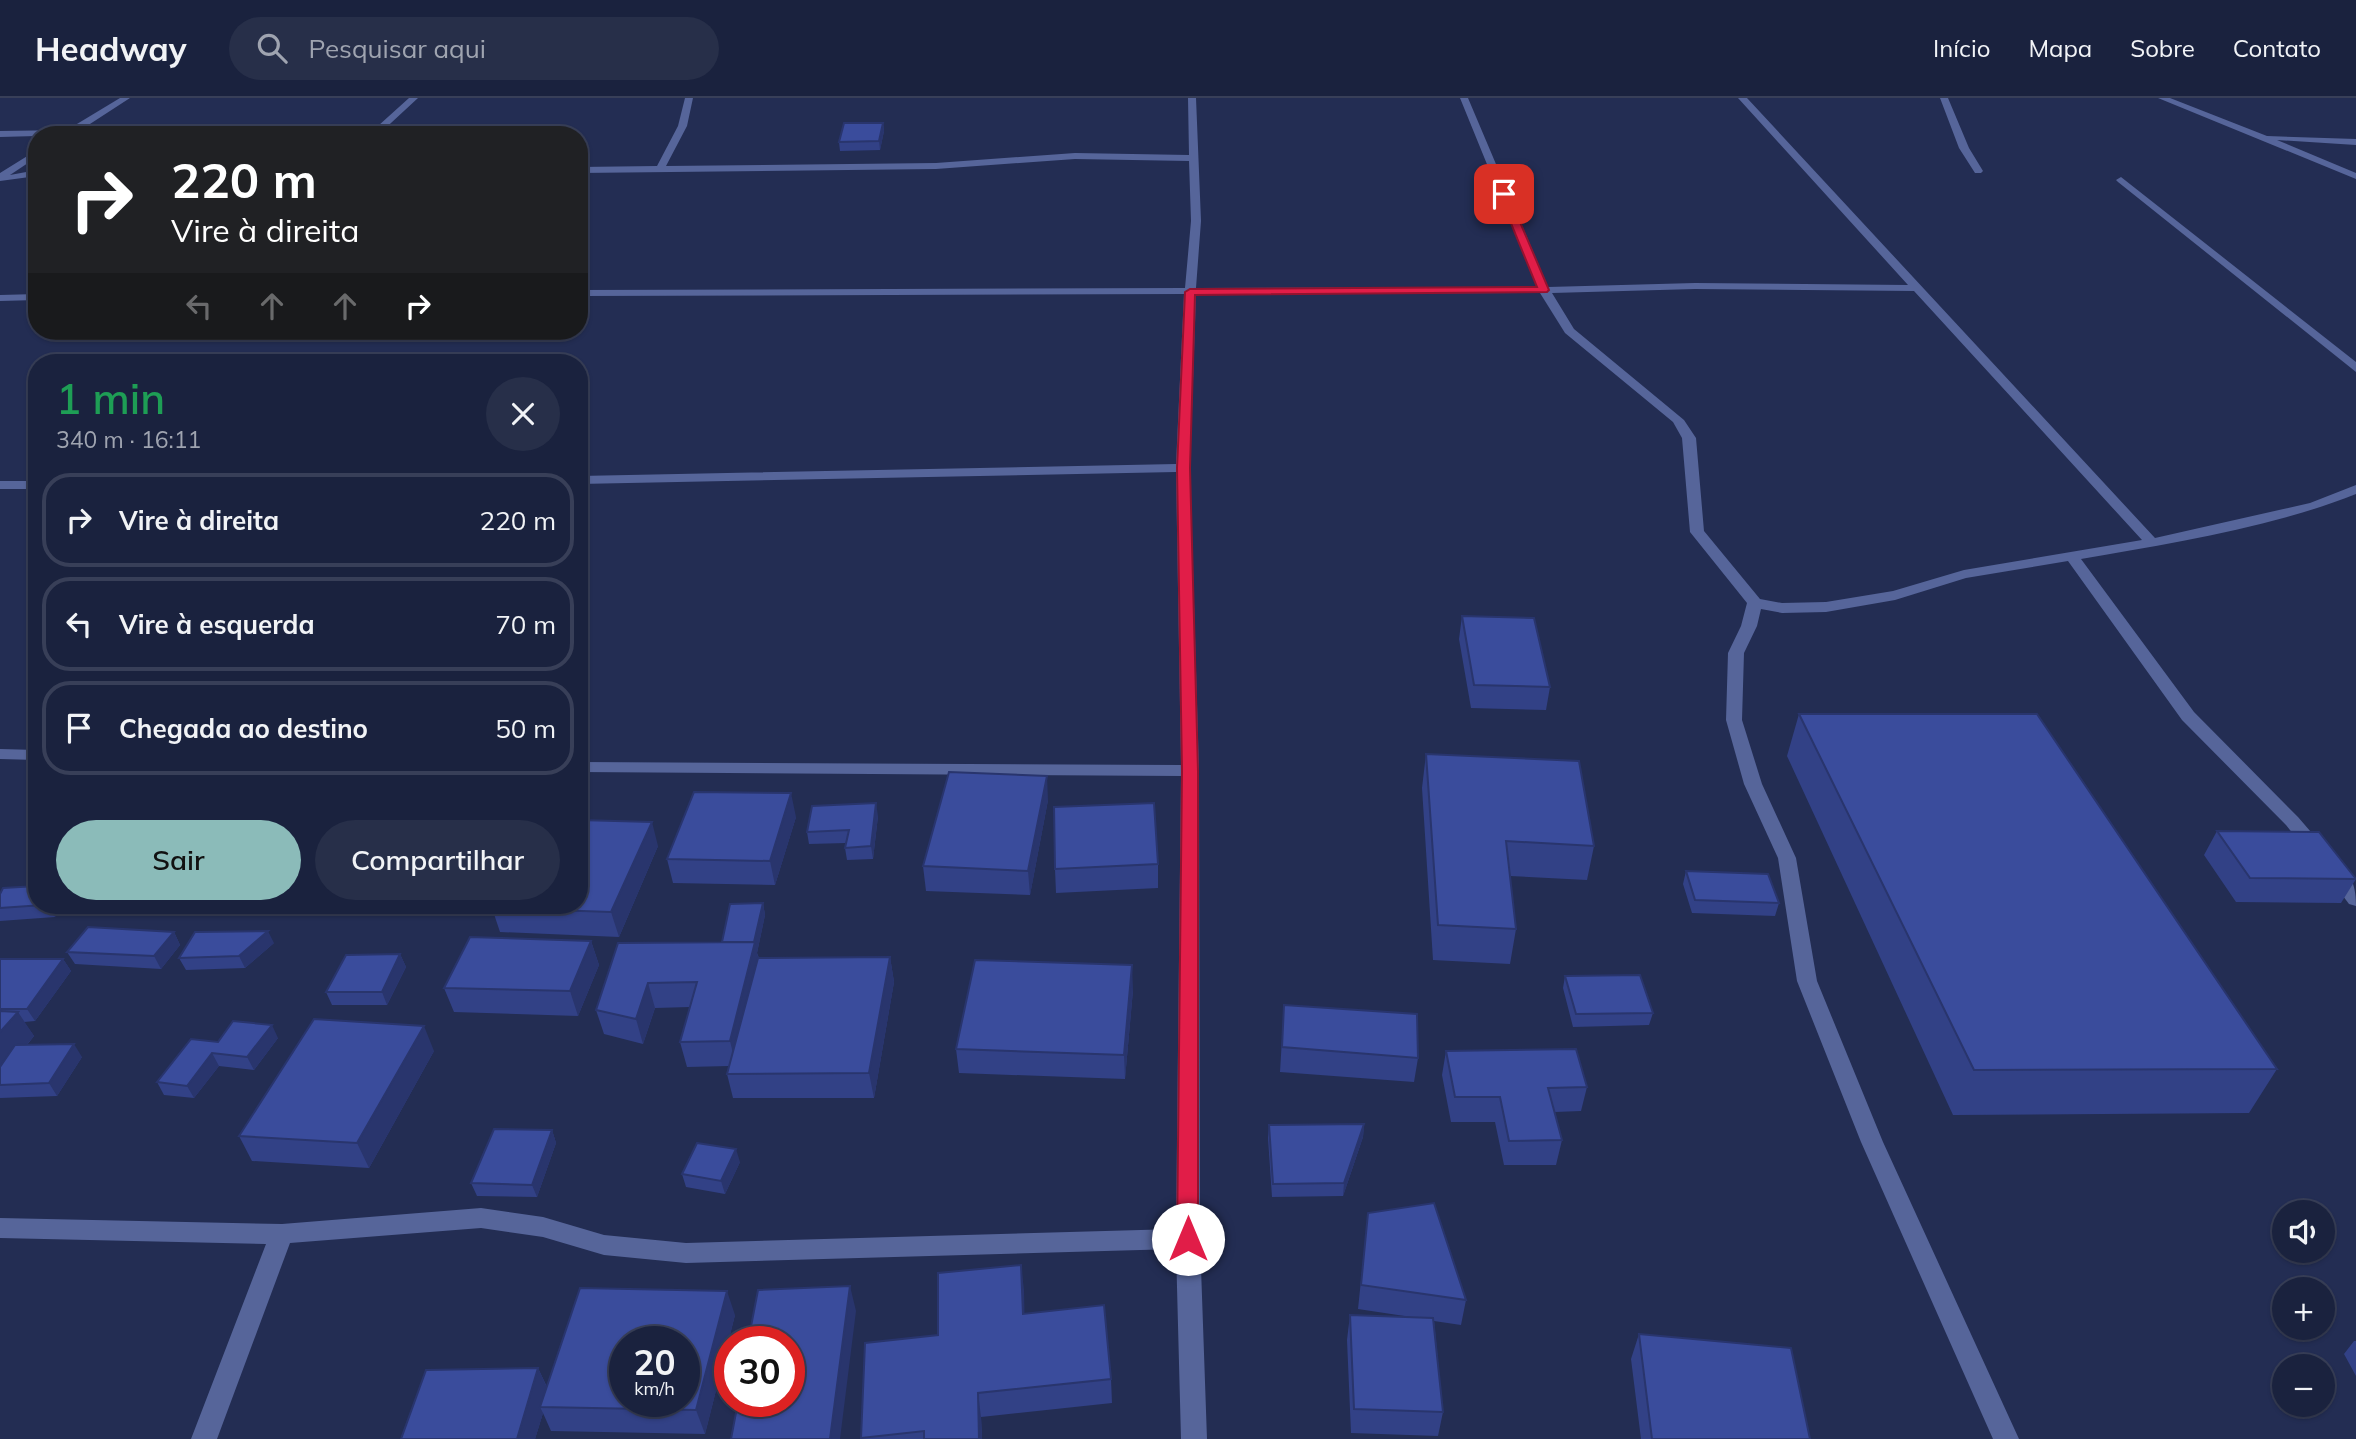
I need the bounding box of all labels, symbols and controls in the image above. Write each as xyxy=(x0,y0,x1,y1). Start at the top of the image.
search box xyxy=(229,17,719,80)
text: Headway xyxy=(35,28,187,69)
icon: search xyxy=(253,29,291,67)
text: Pesquisar aqui xyxy=(309,32,486,65)
text: Início xyxy=(1933,33,1990,63)
text: Mapa xyxy=(2028,33,2092,63)
text: Sobre xyxy=(2130,33,2195,63)
text: Contato xyxy=(2233,33,2321,63)
text: 220 m xyxy=(171,149,317,210)
icon: right xyxy=(56,154,147,245)
pin xyxy=(1474,164,1534,224)
icon: arrive xyxy=(1485,175,1523,213)
text: Vire à direita xyxy=(171,210,359,250)
icon: left xyxy=(180,287,218,325)
icon: ahead xyxy=(253,287,291,325)
icon: ahead xyxy=(326,287,364,325)
icon: right xyxy=(399,287,437,325)
text: 1 min xyxy=(56,372,165,425)
button: close xyxy=(486,377,560,451)
text: 340 m · 16:11 xyxy=(56,425,201,454)
icon: right xyxy=(60,501,98,539)
text: Vire à direita xyxy=(119,504,279,537)
text: 220 m xyxy=(480,504,556,537)
icon: left xyxy=(60,605,98,643)
text: Vire à esquerda xyxy=(119,608,315,641)
text: 70 m xyxy=(495,608,556,641)
icon: arrive xyxy=(60,709,98,747)
text: Chegada ao destino xyxy=(119,712,368,745)
text: 50 m xyxy=(495,712,556,745)
button: Sair xyxy=(56,820,301,900)
button: Compartilhar xyxy=(315,820,560,900)
map controls xyxy=(2272,1200,2335,1417)
button: sound xyxy=(2272,1200,2335,1263)
position arrow xyxy=(1151,1202,1225,1276)
button: + xyxy=(2272,1277,2335,1340)
speed limit sign: 30 xyxy=(714,1326,805,1417)
text: 20 xyxy=(633,1340,676,1384)
button: − xyxy=(2272,1354,2335,1417)
text: km/h xyxy=(634,1377,675,1400)

